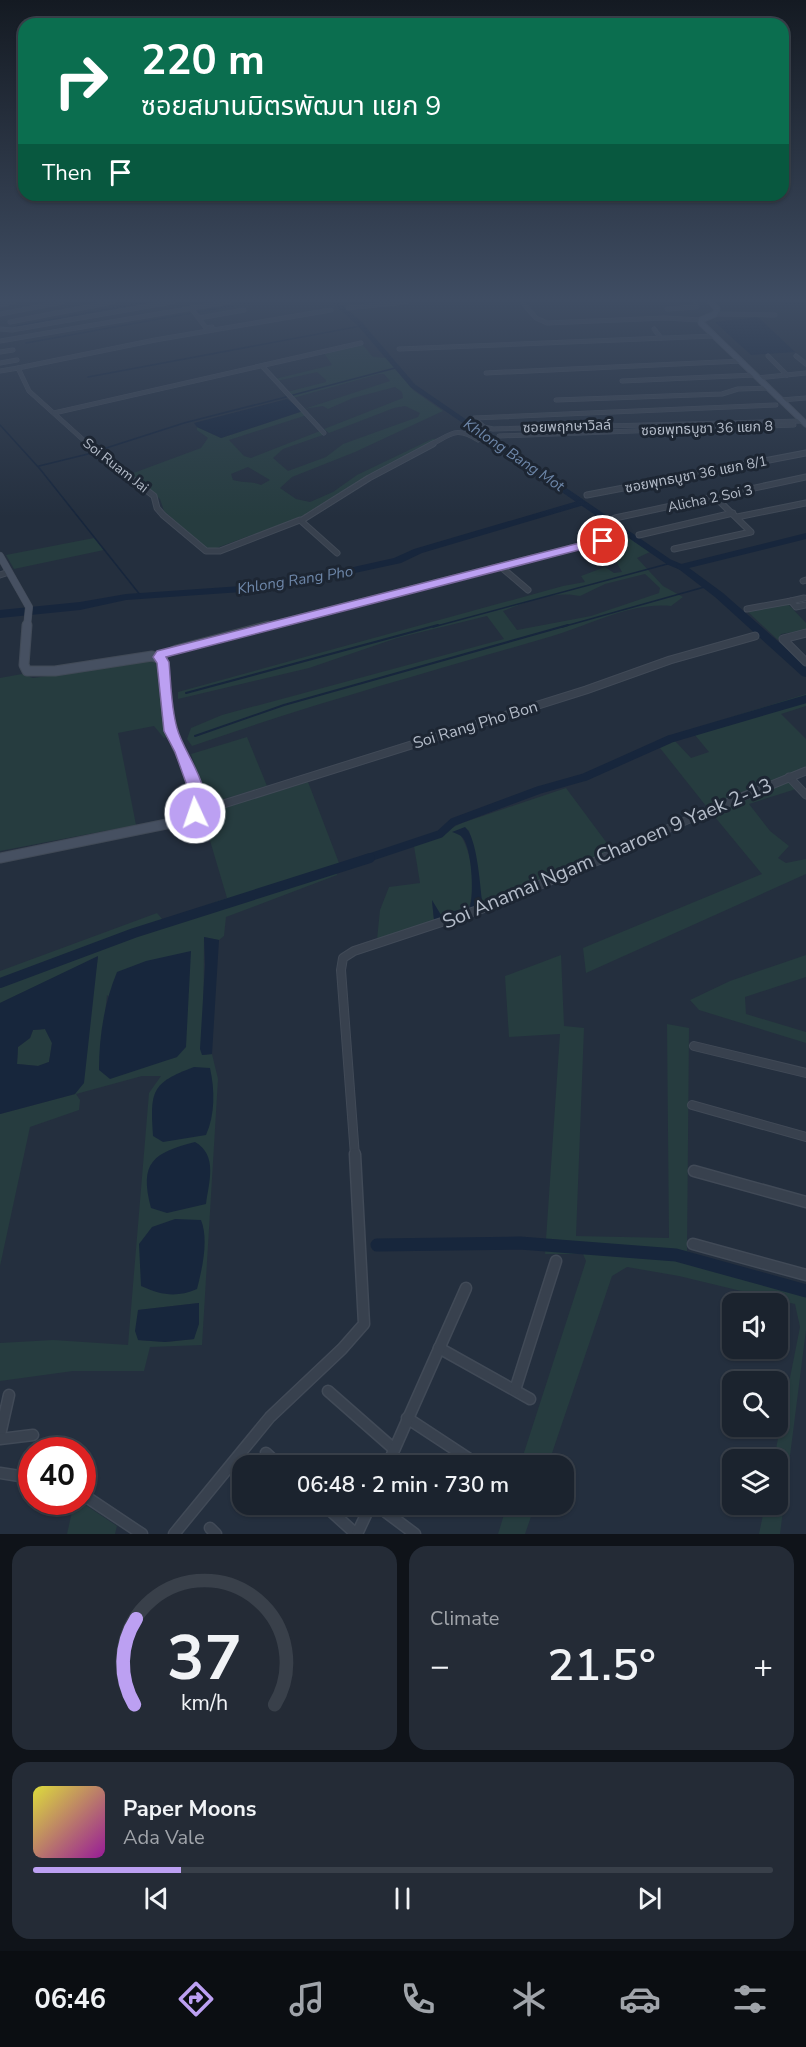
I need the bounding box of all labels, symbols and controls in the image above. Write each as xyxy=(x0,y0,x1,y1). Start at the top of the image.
text: 220 m xyxy=(141,32,265,89)
icon: right xyxy=(42,42,120,120)
text: ซอยสมานมิตรพัฒนา แยก 9 xyxy=(141,88,442,125)
icon: arrive xyxy=(104,156,137,189)
text: Then xyxy=(42,158,92,188)
water label: Khlong Bang Mot xyxy=(460,414,569,497)
street label: ซอยพฤกษาวิลล์ xyxy=(523,415,611,438)
street label: ซอยพุทธบูชา 36 แยก 8 xyxy=(641,417,773,440)
street label: Soi Ruam Jai xyxy=(79,434,153,497)
street label: ซอยพุทธบูชา 36 แยก 8/1 xyxy=(623,451,769,498)
street label: Alicha 2 Soi 3 xyxy=(666,480,754,517)
pin xyxy=(577,515,628,566)
icon: arrive xyxy=(586,524,619,557)
water label: Khlong Rang Pho xyxy=(236,561,354,599)
street label: Soi Rang Pho Bon xyxy=(410,696,540,754)
street label: Soi Anamai Ngam Charoen 9 Yaek 2-13 xyxy=(438,772,776,935)
position arrow xyxy=(163,781,227,845)
map controls xyxy=(722,1293,788,1515)
button: sound xyxy=(722,1293,788,1359)
button: search xyxy=(722,1371,788,1437)
speed limit sign: 40 xyxy=(18,1437,96,1515)
button: layers xyxy=(722,1449,788,1515)
text: 06:48 · 2 min · 730 m xyxy=(297,1470,509,1500)
text: Climate xyxy=(430,1605,499,1632)
text: 37 xyxy=(167,1616,242,1701)
text: 21.5° xyxy=(547,1635,656,1696)
text: − xyxy=(430,1644,450,1689)
text: + xyxy=(753,1644,773,1689)
text: km/h xyxy=(181,1688,228,1718)
text: Paper Moons xyxy=(123,1794,257,1824)
text: Ada Vale xyxy=(123,1824,205,1851)
icon: previous xyxy=(140,1882,173,1915)
icon: pause xyxy=(386,1882,419,1915)
icon: next xyxy=(633,1882,666,1915)
icon: directions xyxy=(175,1978,217,2020)
icon: music xyxy=(286,1978,328,2020)
icon: phone xyxy=(397,1978,439,2020)
icon: climate xyxy=(508,1978,550,2020)
icon: car xyxy=(619,1978,661,2020)
icon: filters xyxy=(729,1978,771,2020)
text: 06:46 xyxy=(34,1981,106,2018)

